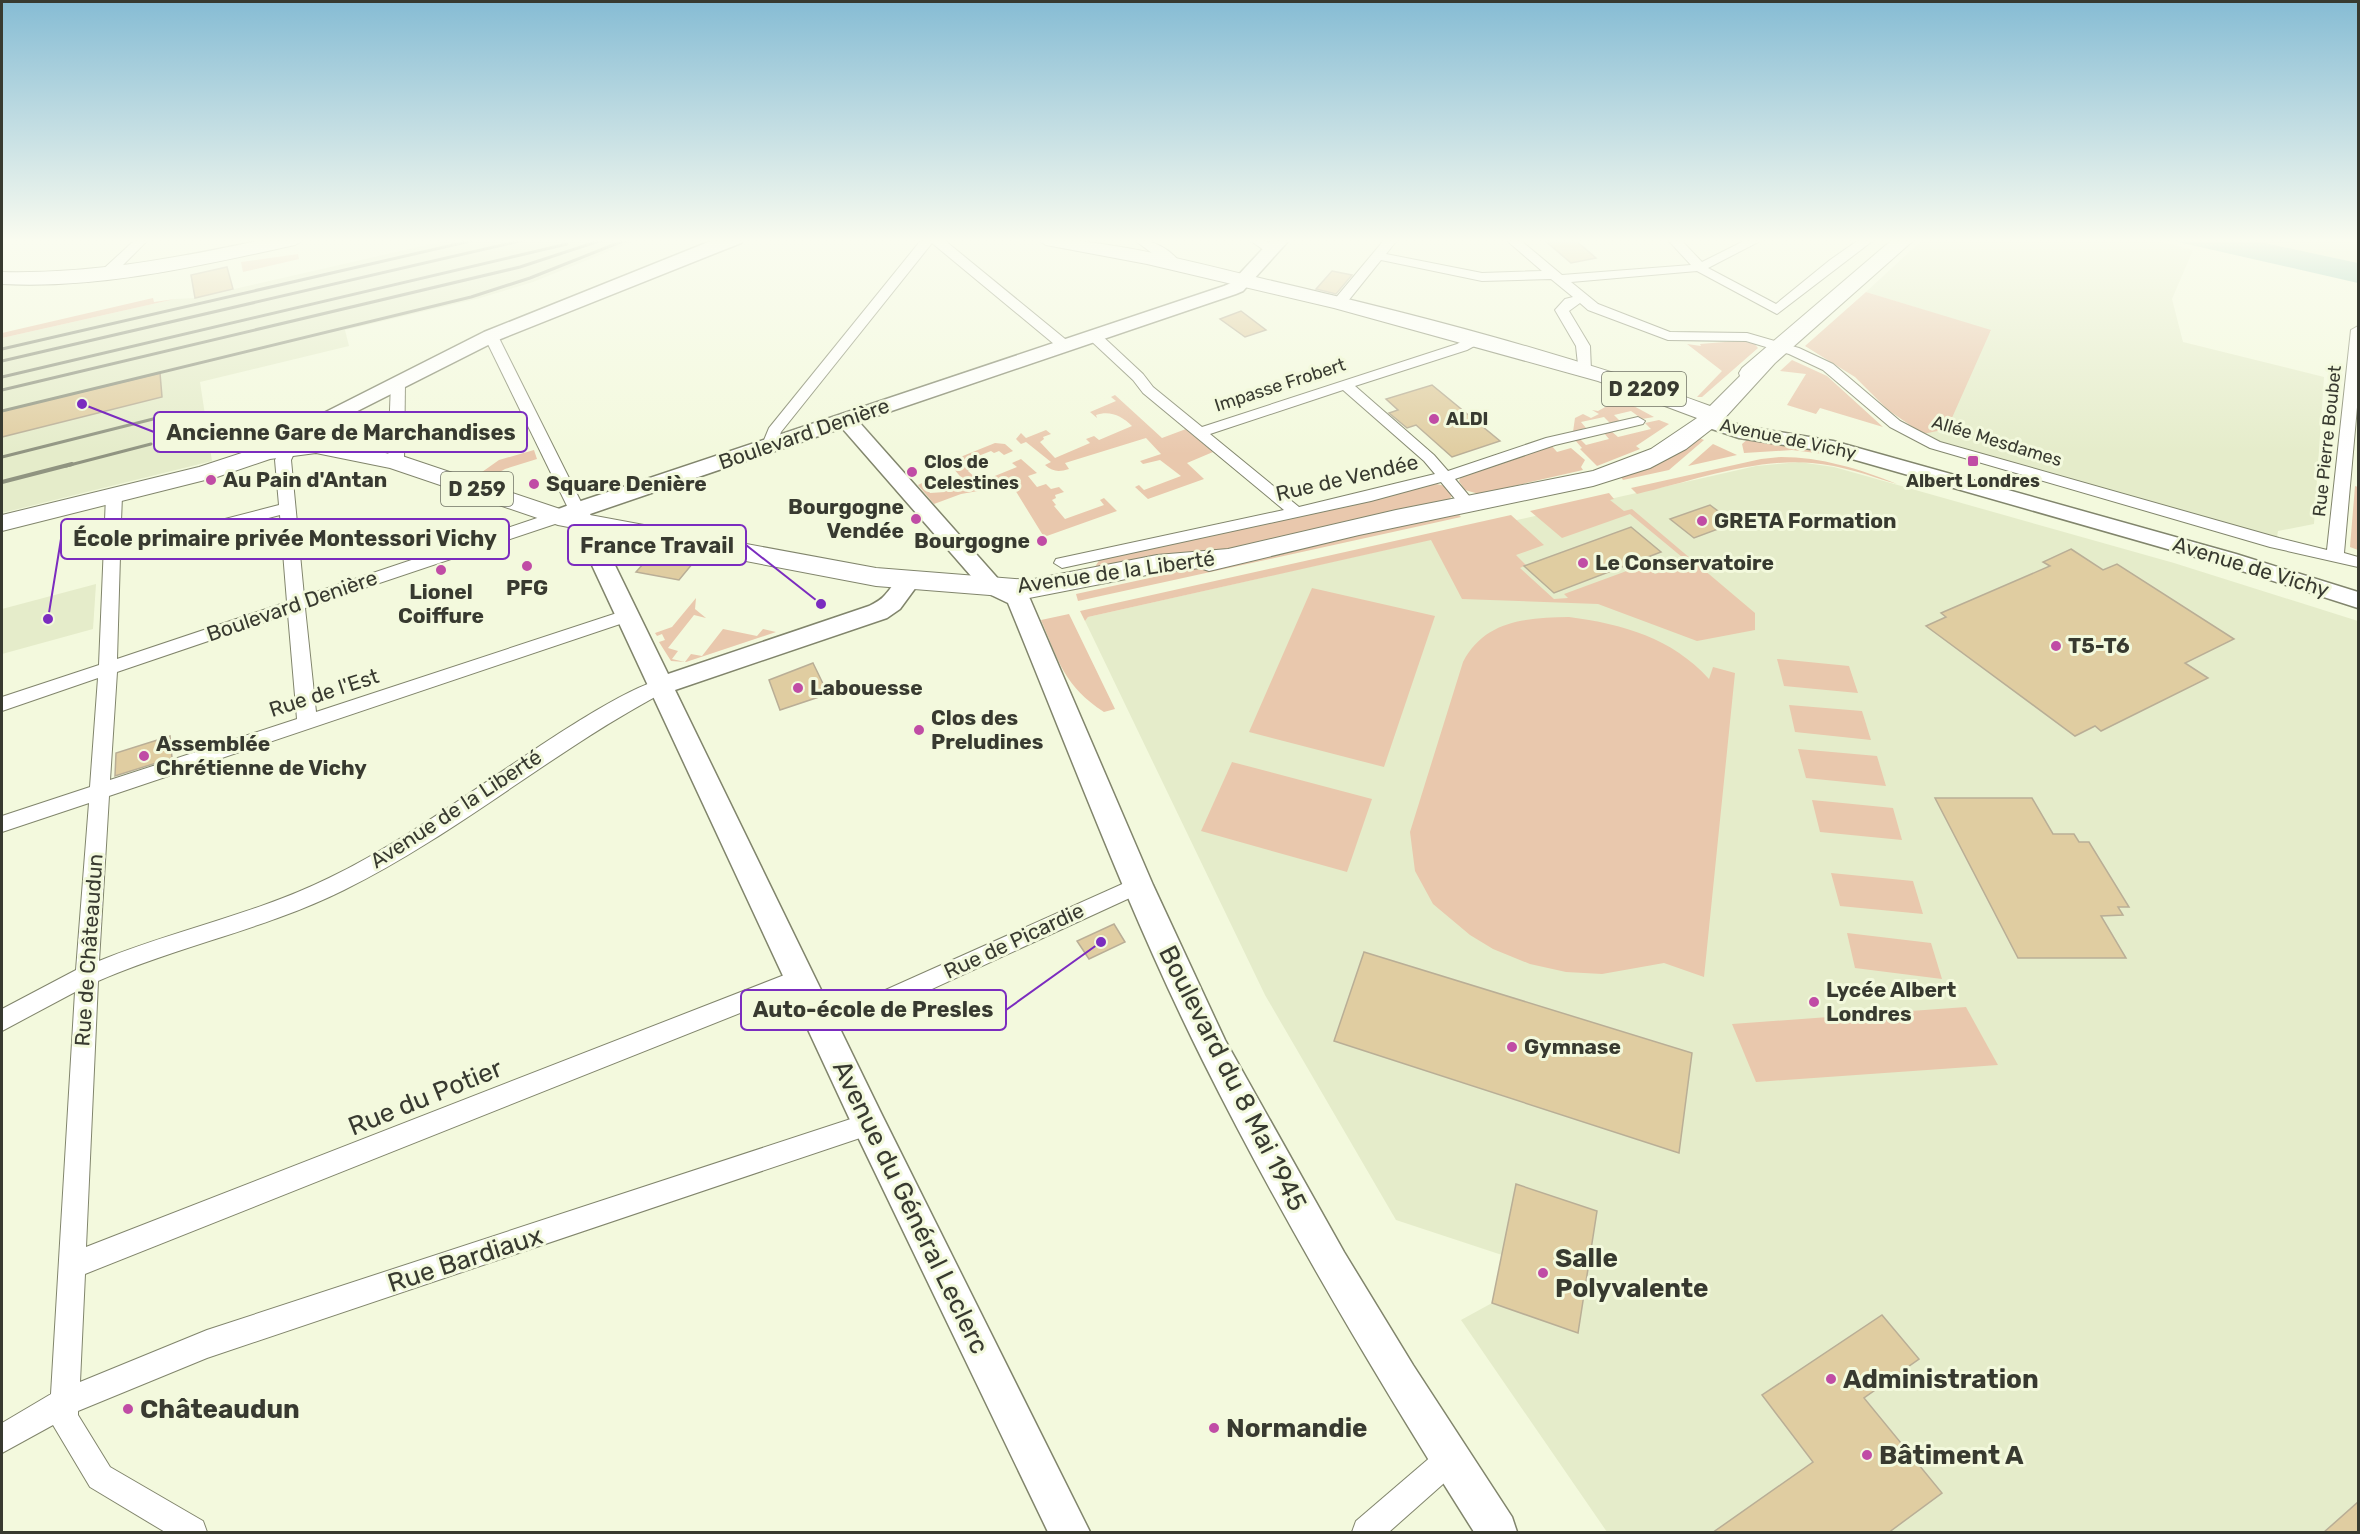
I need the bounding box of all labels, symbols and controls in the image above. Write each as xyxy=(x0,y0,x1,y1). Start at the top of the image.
street label: Impasse Frobert xyxy=(1212,353,1348,417)
street label: Rue Pierre Boubet xyxy=(2308,364,2346,518)
road number: D 2209 xyxy=(1602,372,1686,406)
street label: Boulevard Denière xyxy=(715,393,892,474)
place label: ALDI xyxy=(1446,408,1488,430)
street label: Allée Mesdames xyxy=(1929,411,2065,471)
callout: Ancienne Gare de Marchandises xyxy=(154,412,527,452)
marker: ALDI xyxy=(1427,412,1441,426)
street label: Avenue de Vichy xyxy=(1718,414,1858,464)
text: Ancienne Gare de Marchandises xyxy=(166,419,516,446)
street label: Rue de Vendée xyxy=(1273,449,1420,506)
place label: Clos de Celestines xyxy=(924,451,1019,494)
marker: Albert Londres xyxy=(1966,454,1980,468)
marker: Clos de Celestines xyxy=(905,465,919,479)
place label: Au Pain d'Antan xyxy=(223,467,387,492)
place label: Albert Londres xyxy=(1906,470,2040,492)
place label: Square Denière xyxy=(546,471,707,496)
road number: D 259 xyxy=(441,472,513,506)
marker: Au Pain d'Antan xyxy=(204,473,218,487)
marker: Square Denière xyxy=(527,477,541,491)
place label: Bourgogne Vendée xyxy=(788,494,904,543)
place label: GRETA Formation xyxy=(1714,508,1897,533)
marker: Bourgogne Vendée xyxy=(909,512,923,526)
marker: GRETA Formation xyxy=(1695,514,1709,528)
callout: École primaire privée Montessori Vichy xyxy=(61,519,509,559)
text: École primaire privée Montessori Vichy xyxy=(73,525,497,552)
callout: France Travail xyxy=(568,525,746,565)
place label: Bourgogne xyxy=(914,528,1030,553)
street label: Avenue de Vichy xyxy=(2170,531,2333,602)
text: France Travail xyxy=(580,532,734,559)
marker: Bourgogne xyxy=(1035,534,1049,548)
street label: Avenue de la Liberté xyxy=(1016,545,1216,598)
place label: Le Conservatoire xyxy=(1595,550,1774,575)
marker: Le Conservatoire xyxy=(1576,556,1590,570)
marker: PFG xyxy=(520,559,534,573)
marker: Lionel Coiffure xyxy=(434,563,448,577)
street label: Boulevard Denière xyxy=(203,565,380,646)
place label: PFG xyxy=(506,575,548,600)
place label: Lionel Coiffure xyxy=(398,579,484,628)
place label: T5-T6 xyxy=(2068,633,2130,658)
marker: T5-T6 xyxy=(2049,639,2063,653)
street label: Rue de l'Est xyxy=(266,663,382,722)
place label: Labouesse xyxy=(810,675,923,700)
marker: Labouesse xyxy=(791,681,805,695)
place label: Clos des Preludines xyxy=(931,705,1043,754)
marker: Clos des Preludines xyxy=(912,723,926,737)
place label: Assemblée Chrétienne de Vichy xyxy=(156,731,367,780)
street label: Avenue de la Liberté xyxy=(365,744,546,873)
marker: Assemblée Chrétienne de Vichy xyxy=(137,749,151,763)
street label: Rue de Châteaudun xyxy=(69,853,108,1047)
street label: Rue de Picardie xyxy=(940,897,1088,984)
street label: Boulevard du 8 Mai 1945 xyxy=(1152,940,1313,1216)
place label: Lycée Albert Londres xyxy=(1826,977,1956,1026)
callout: Auto-école de Presles xyxy=(741,990,1006,1030)
marker: Lycée Albert Londres xyxy=(1807,995,1821,1009)
text: Auto-école de Presles xyxy=(753,996,993,1023)
place label: Gymnase xyxy=(1524,1034,1621,1059)
marker: Gymnase xyxy=(1505,1040,1519,1054)
street label: Rue du Potier xyxy=(344,1052,507,1142)
street label: Avenue du Général Leclerc xyxy=(826,1056,995,1359)
street label: Rue Bardiaux xyxy=(384,1220,546,1299)
place label: Salle Polyvalente xyxy=(1555,1243,1709,1304)
marker: Salle Polyvalente xyxy=(1536,1266,1550,1280)
place label: Administration xyxy=(1843,1364,2039,1395)
marker: Administration xyxy=(1824,1372,1838,1386)
place label: Châteaudun xyxy=(140,1394,300,1425)
marker: Châteaudun xyxy=(121,1402,135,1416)
place label: Normandie xyxy=(1226,1413,1368,1444)
marker: Normandie xyxy=(1207,1421,1221,1435)
place label: Bâtiment A xyxy=(1879,1440,2024,1471)
marker: Bâtiment A xyxy=(1860,1448,1874,1462)

